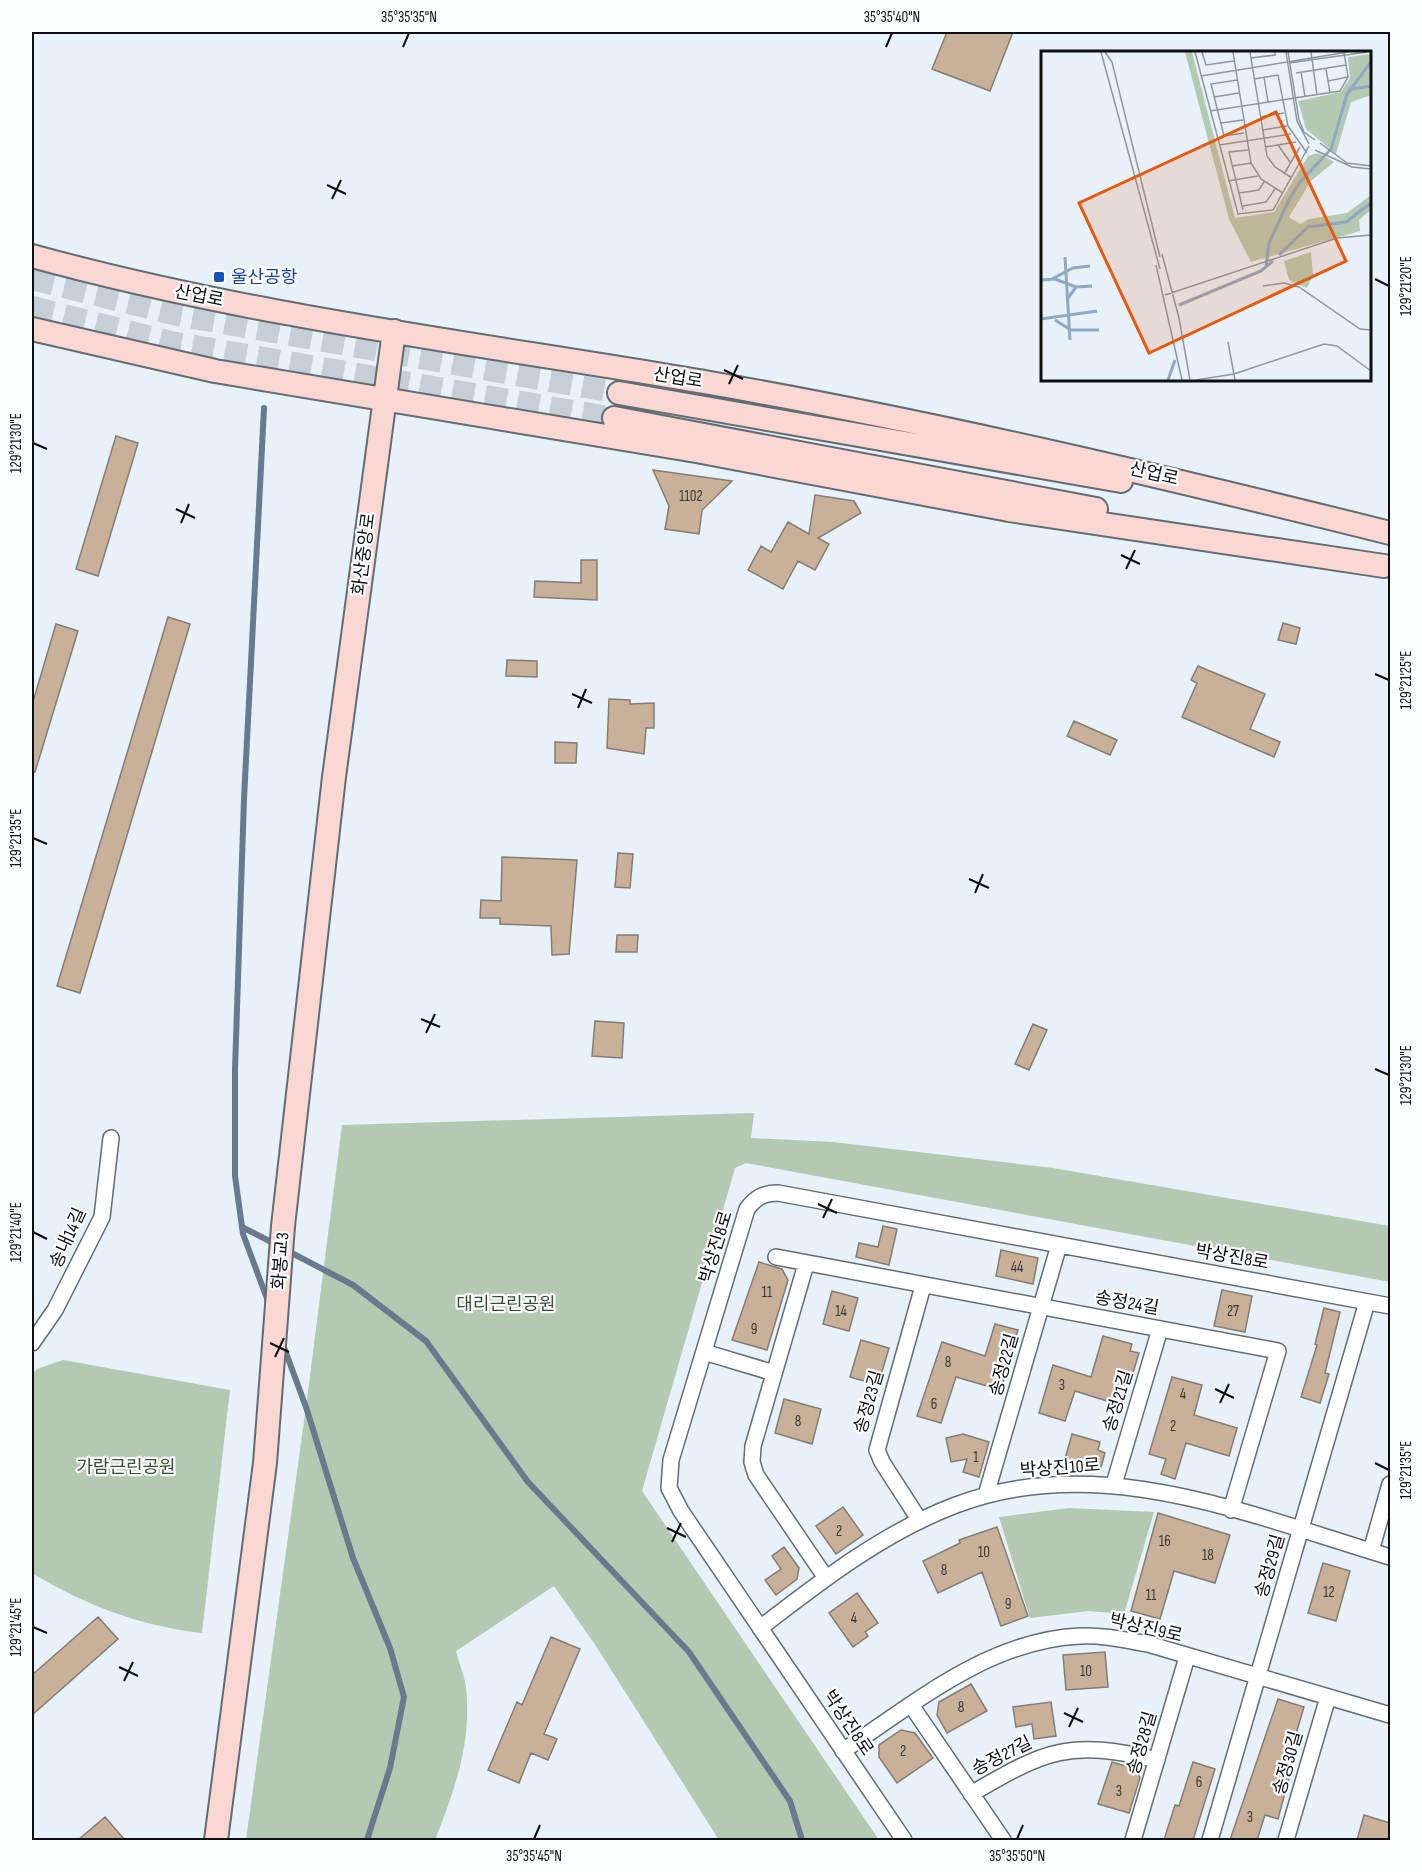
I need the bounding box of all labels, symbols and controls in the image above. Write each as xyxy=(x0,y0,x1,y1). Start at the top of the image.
text: 35°35'35"N xyxy=(381,8,437,27)
text: 35°35'40"N xyxy=(864,8,920,27)
inset map xyxy=(1041,51,1371,381)
text: 129°21'20"E xyxy=(1397,256,1416,316)
place label: 울산공항 xyxy=(231,267,297,288)
marker: 울산공항 xyxy=(212,270,226,284)
street label: 산업로 xyxy=(173,281,225,311)
street label: 산업로 xyxy=(652,364,704,392)
text: 129°21'30"E xyxy=(7,413,26,473)
street label: 산업로 xyxy=(1127,458,1181,490)
house number: 1102 xyxy=(679,487,703,506)
street label: 화산중앙로 xyxy=(349,512,379,596)
text: 129°21'25"E xyxy=(1397,651,1416,709)
text: 129°21'35"E xyxy=(7,808,26,868)
text: 129°21'30"E xyxy=(1397,1045,1416,1105)
text: 129°21'40"E xyxy=(7,1202,26,1262)
street label: 송내14길 xyxy=(45,1205,91,1271)
street label: 박상진8로 xyxy=(695,1208,737,1286)
street label: 화봉교3 xyxy=(269,1232,293,1290)
street label: 박상진8로 xyxy=(1194,1240,1270,1274)
house number: 44 xyxy=(1011,1258,1023,1277)
house number: 11 xyxy=(762,1283,773,1302)
street label: 송정24길 xyxy=(1093,1287,1161,1319)
park label: 대리근린공원 xyxy=(456,1294,556,1315)
house number: 14 xyxy=(835,1302,847,1321)
house number: 27 xyxy=(1227,1302,1239,1321)
house number: 9 xyxy=(751,1320,757,1339)
street label: 송정22길 xyxy=(985,1331,1023,1399)
house number: 8 xyxy=(945,1353,951,1372)
street label: 송정23길 xyxy=(850,1368,888,1436)
street label: 송정21길 xyxy=(1099,1368,1137,1434)
house number: 3 xyxy=(1059,1376,1065,1395)
house number: 4 xyxy=(1180,1385,1186,1404)
house number: 6 xyxy=(931,1395,937,1414)
house number: 8 xyxy=(795,1412,801,1431)
house number: 2 xyxy=(1170,1417,1176,1436)
text: 129°21'35"E xyxy=(1397,1440,1416,1500)
house number: 1 xyxy=(973,1448,979,1467)
street label: 박상진10로 xyxy=(1019,1455,1101,1481)
park label: 가람근린공원 xyxy=(76,1457,176,1478)
house number: 2 xyxy=(836,1522,842,1541)
house number: 16 xyxy=(1159,1532,1171,1551)
street label: 송정29길 xyxy=(1251,1532,1289,1600)
house number: 10 xyxy=(978,1543,990,1562)
house number: 18 xyxy=(1202,1546,1214,1565)
house number: 8 xyxy=(941,1561,947,1580)
house number: 12 xyxy=(1323,1583,1335,1602)
house number: 11 xyxy=(1146,1586,1157,1605)
house number: 9 xyxy=(1005,1595,1011,1614)
text: 129°21'45"E xyxy=(7,1597,26,1657)
house number: 4 xyxy=(851,1609,857,1628)
street label: 박상진9로 xyxy=(1107,1609,1185,1647)
house number: 10 xyxy=(1080,1662,1092,1681)
street label: 박상진8로 xyxy=(819,1686,877,1760)
house number: 8 xyxy=(958,1698,964,1717)
street label: 송정28길 xyxy=(1123,1709,1161,1777)
street label: 송정30길 xyxy=(1269,1729,1307,1797)
street label: 송정27길 xyxy=(969,1732,1035,1780)
house number: 2 xyxy=(900,1742,906,1761)
house number: 6 xyxy=(1196,1773,1202,1792)
house number: 3 xyxy=(1116,1782,1122,1801)
house number: 3 xyxy=(1247,1808,1253,1827)
text: 35°35'45"N xyxy=(506,1847,562,1866)
text: 35°35'50"N xyxy=(989,1847,1045,1866)

